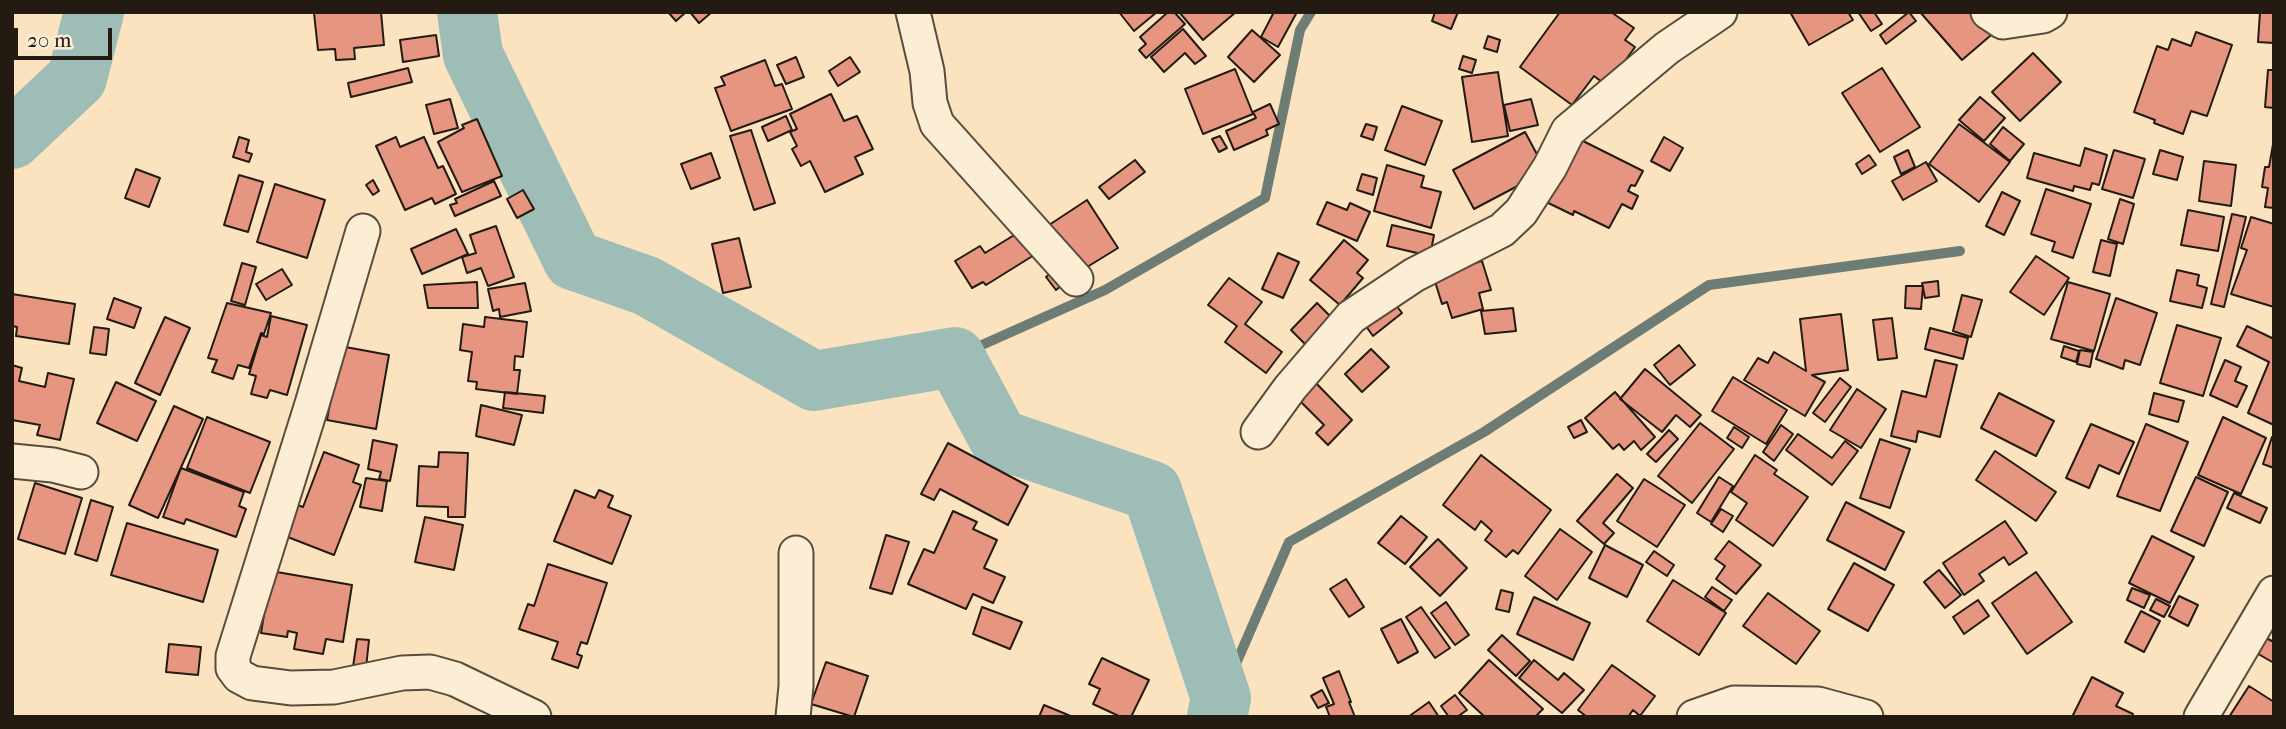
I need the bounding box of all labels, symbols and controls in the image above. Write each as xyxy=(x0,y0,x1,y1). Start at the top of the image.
scale bar xyxy=(18,14,116,58)
text: 20 m xyxy=(27,28,71,52)

